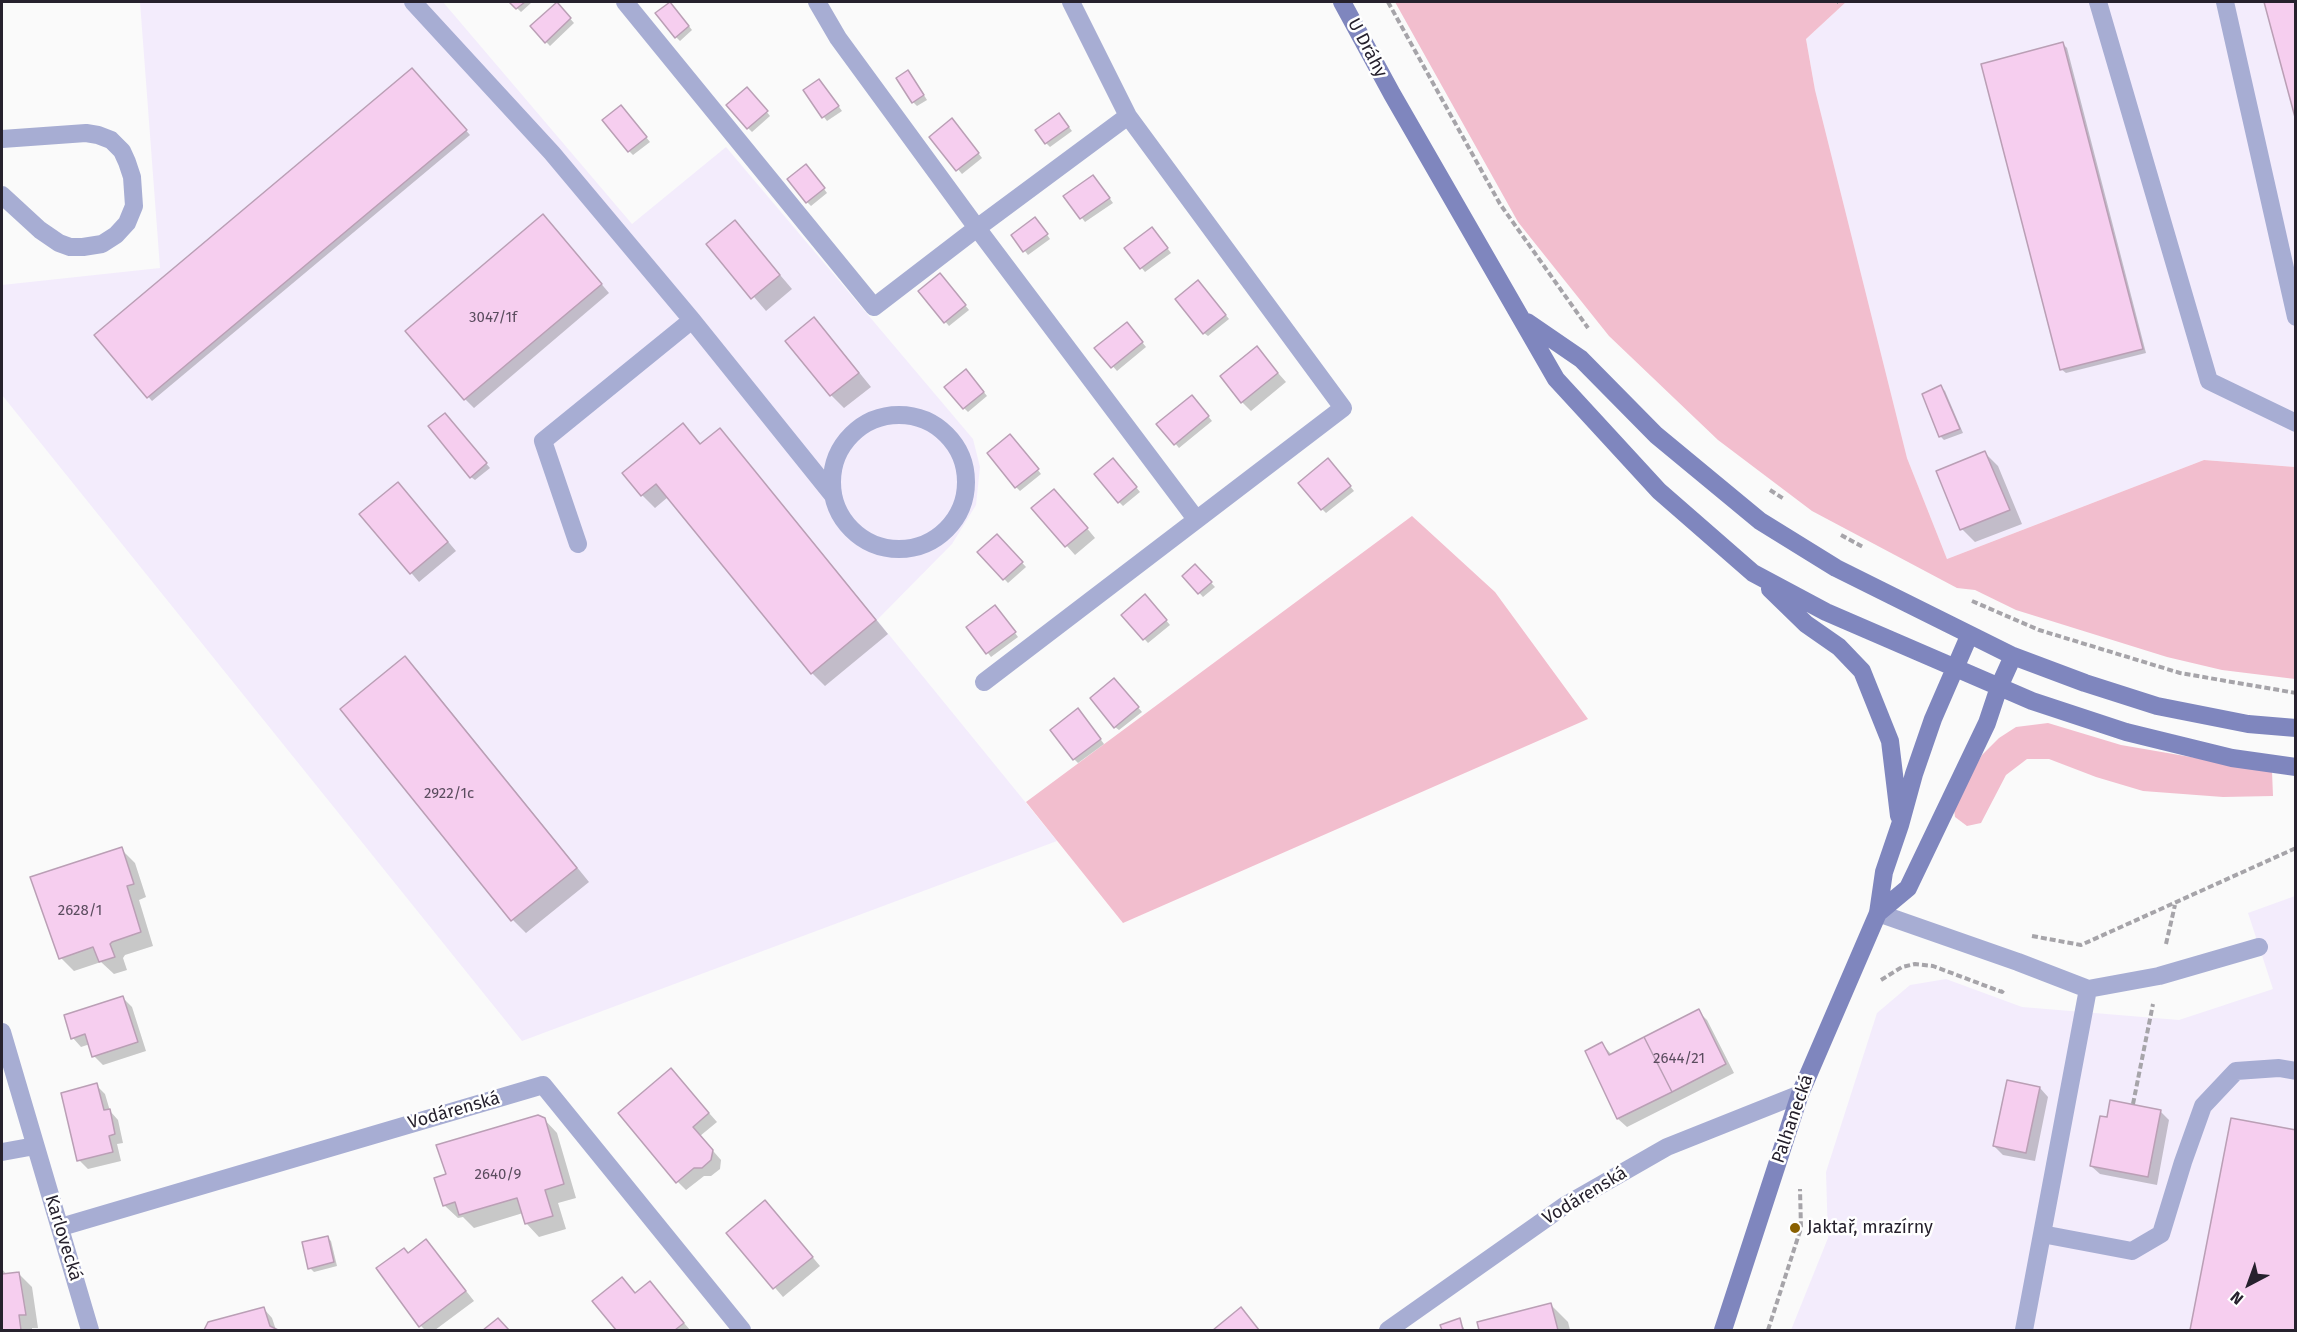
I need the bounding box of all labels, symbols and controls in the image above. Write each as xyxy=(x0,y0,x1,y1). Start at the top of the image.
street label: U Dráhy xyxy=(1343,15,1391,81)
house number: 3047/1f xyxy=(469,309,517,327)
house number: 2922/1c xyxy=(424,785,474,803)
house number: 2628/1 xyxy=(58,902,102,920)
house number: 2644/21 xyxy=(1653,1050,1705,1068)
street label: Palhanecká xyxy=(1768,1072,1818,1166)
street label: Vodárenská xyxy=(406,1088,502,1134)
street label: Vodárenská xyxy=(1539,1162,1631,1230)
house number: 2640/9 xyxy=(475,1166,521,1184)
street label: Karlovecká xyxy=(40,1192,86,1284)
place label: Jaktař, mrazírny xyxy=(1807,1217,1933,1239)
marker: Jaktař, mrazírny xyxy=(1788,1221,1802,1235)
north arrow xyxy=(2219,1254,2279,1314)
text: N xyxy=(2227,1287,2247,1309)

